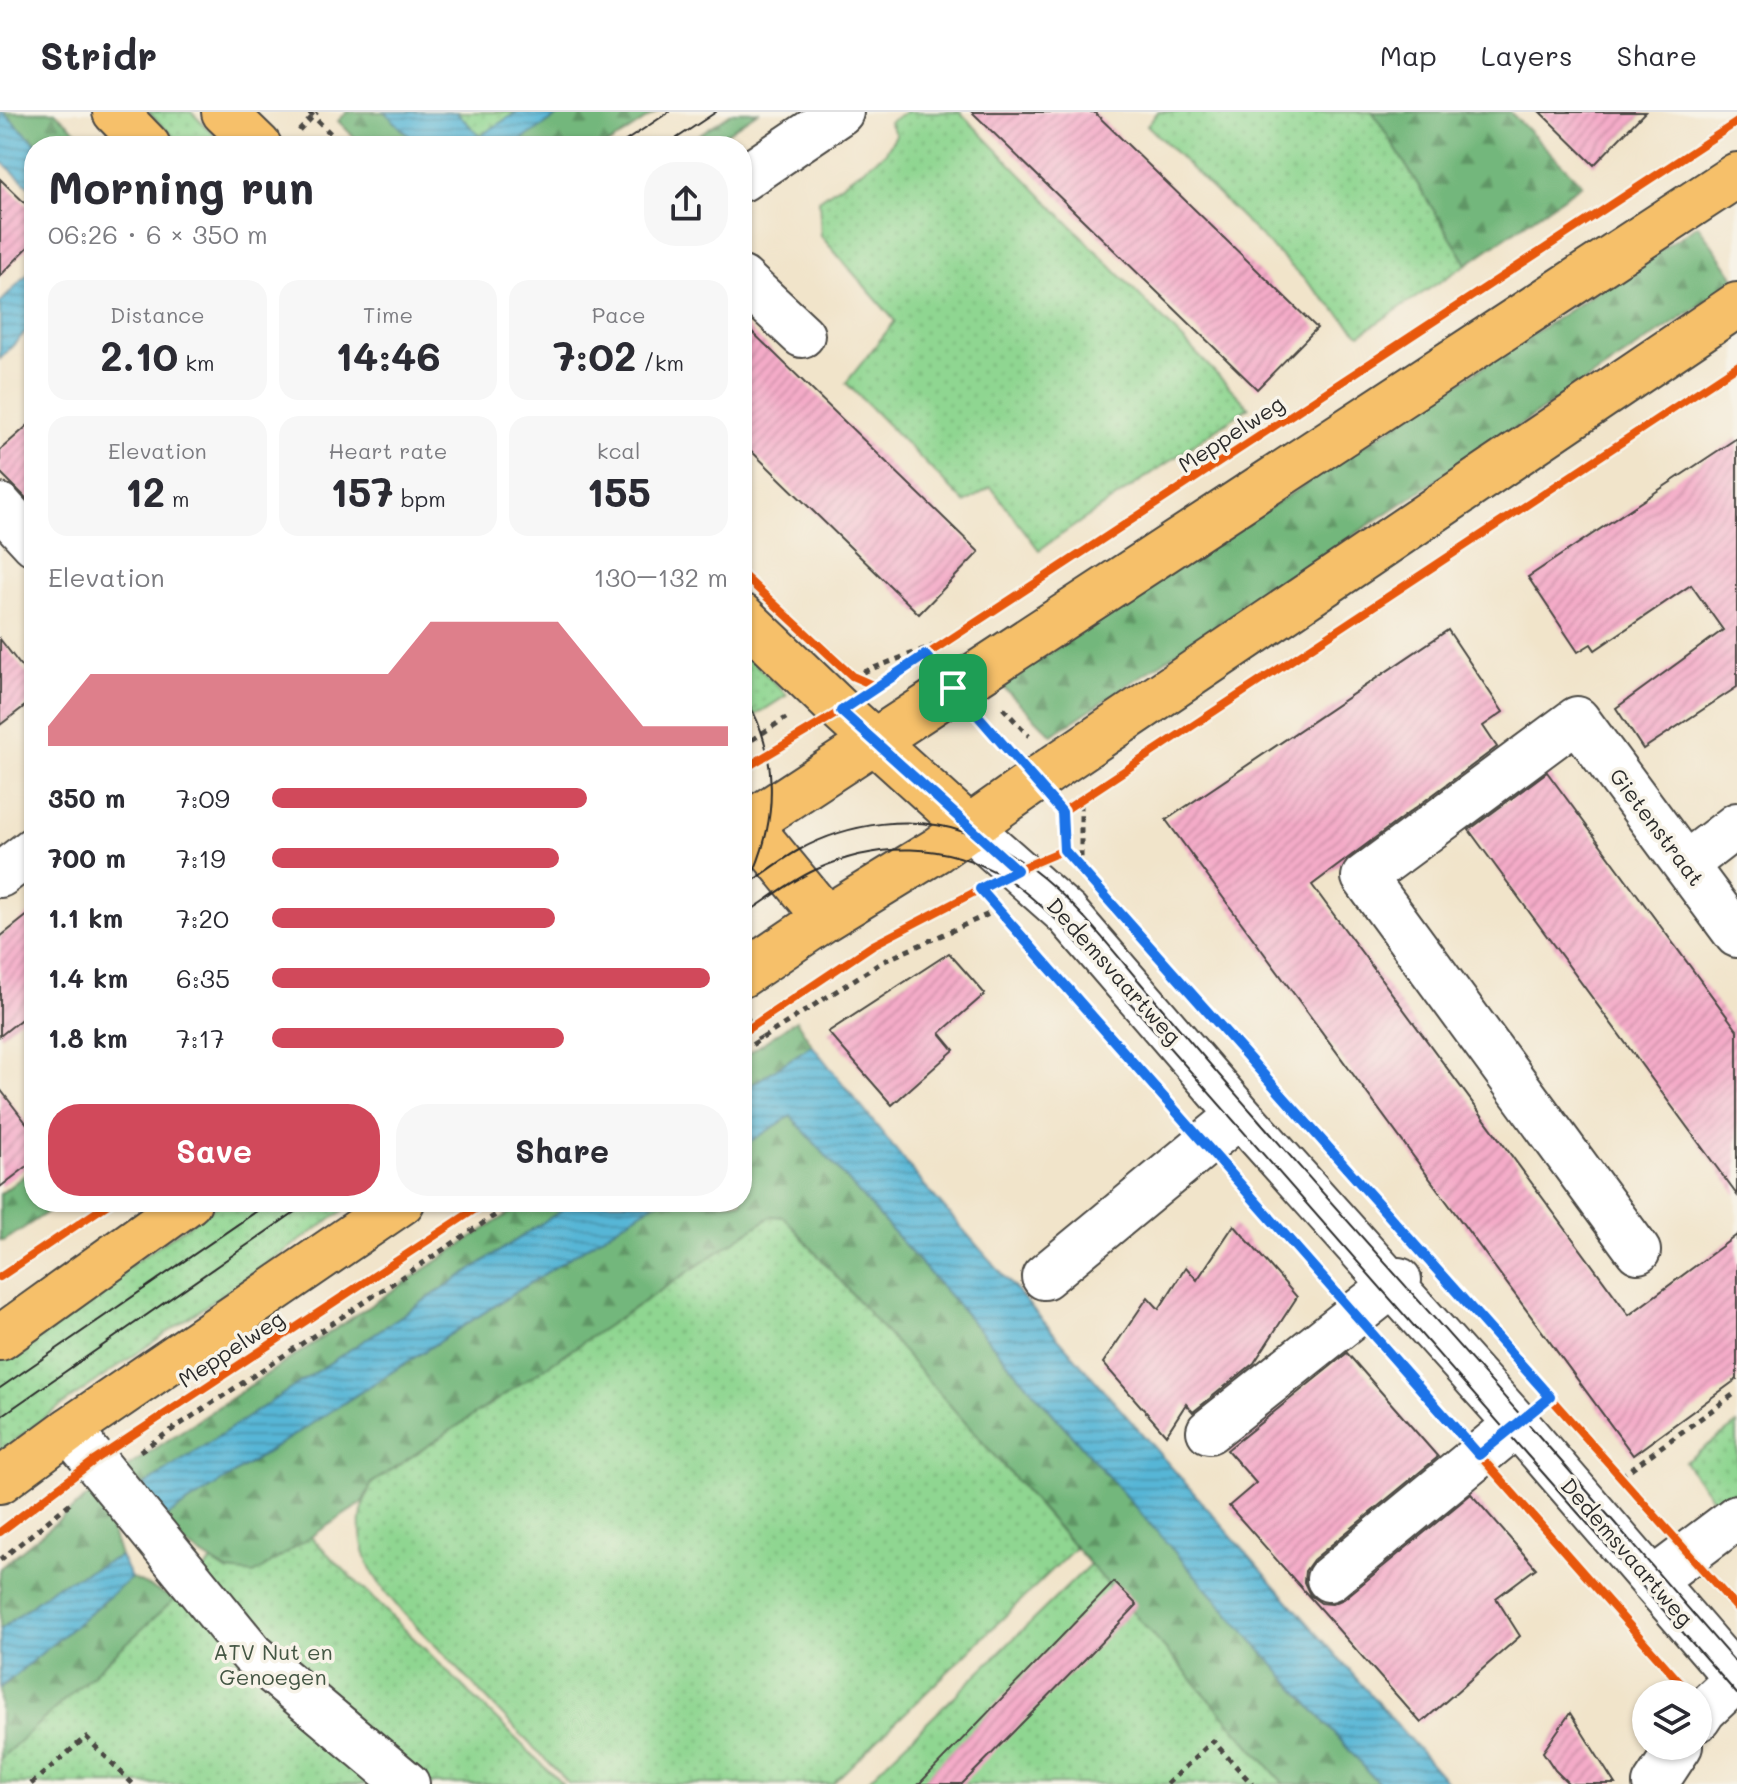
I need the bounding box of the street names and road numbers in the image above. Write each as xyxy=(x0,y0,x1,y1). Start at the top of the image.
street label: Meppelweg xyxy=(1172,388,1289,479)
street label: Gietenstraat xyxy=(1603,762,1711,892)
street label: Dedemsvaartweg xyxy=(1041,891,1188,1050)
street label: Meppelweg xyxy=(172,1303,289,1394)
street label: Dedemsvaartweg xyxy=(1555,1471,1700,1632)

